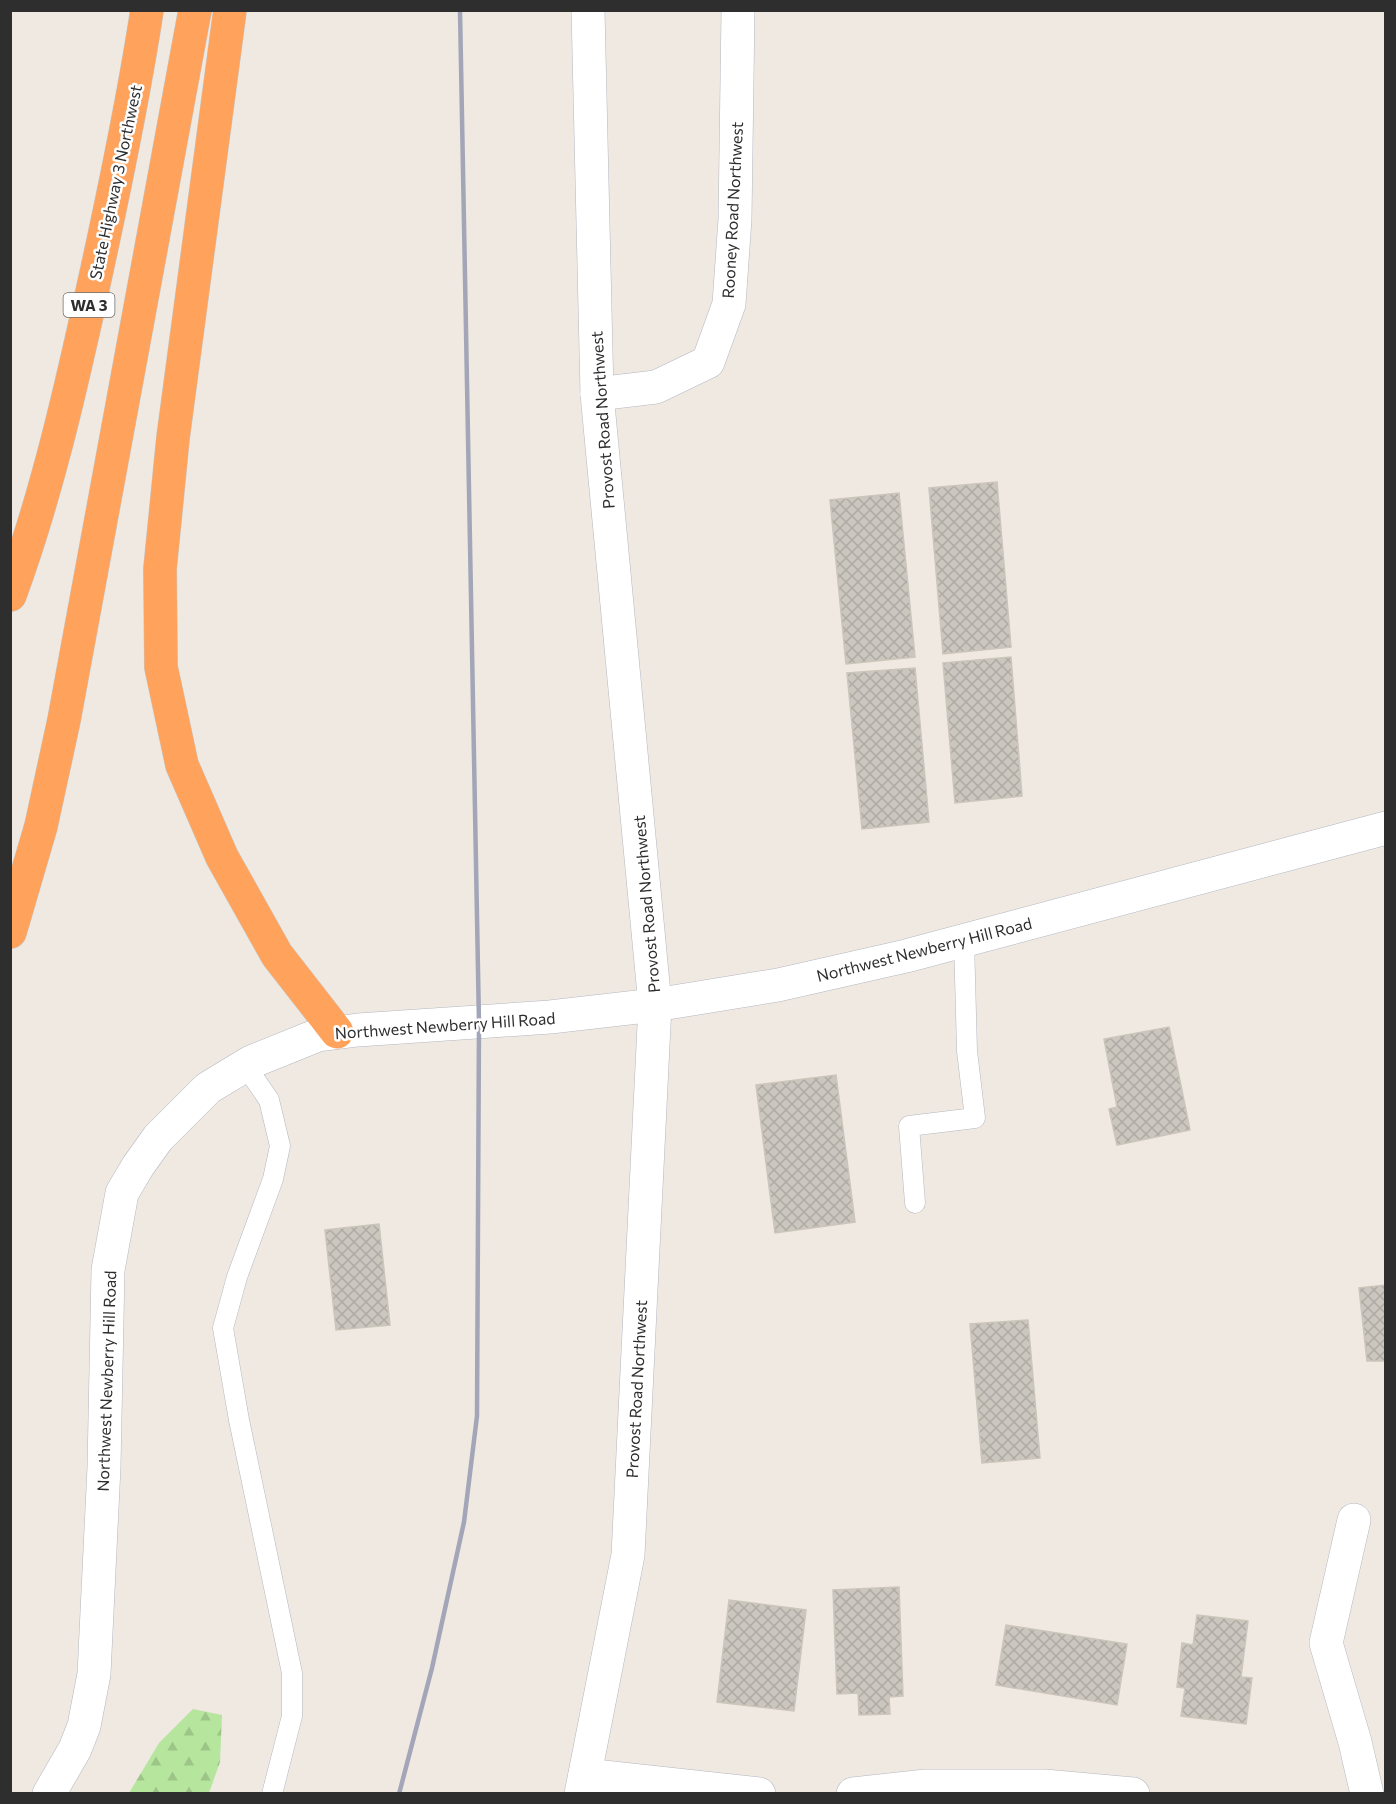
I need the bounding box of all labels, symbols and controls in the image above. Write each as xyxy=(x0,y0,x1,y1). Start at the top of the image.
street label: State Highway 3 Northwest xyxy=(85,82,145,281)
street label: Rooney Road Northwest xyxy=(718,121,746,299)
road number: WA 3 xyxy=(64,293,115,317)
street label: Provost Road Northwest xyxy=(586,330,618,510)
street label: Provost Road Northwest xyxy=(629,814,663,994)
street label: Northwest Newberry Hill Road xyxy=(814,913,1034,985)
street label: Northwest Newberry Hill Road xyxy=(334,1008,556,1042)
street label: Northwest Newberry Hill Road xyxy=(93,1270,119,1492)
street label: Provost Road Northwest xyxy=(622,1299,650,1479)

